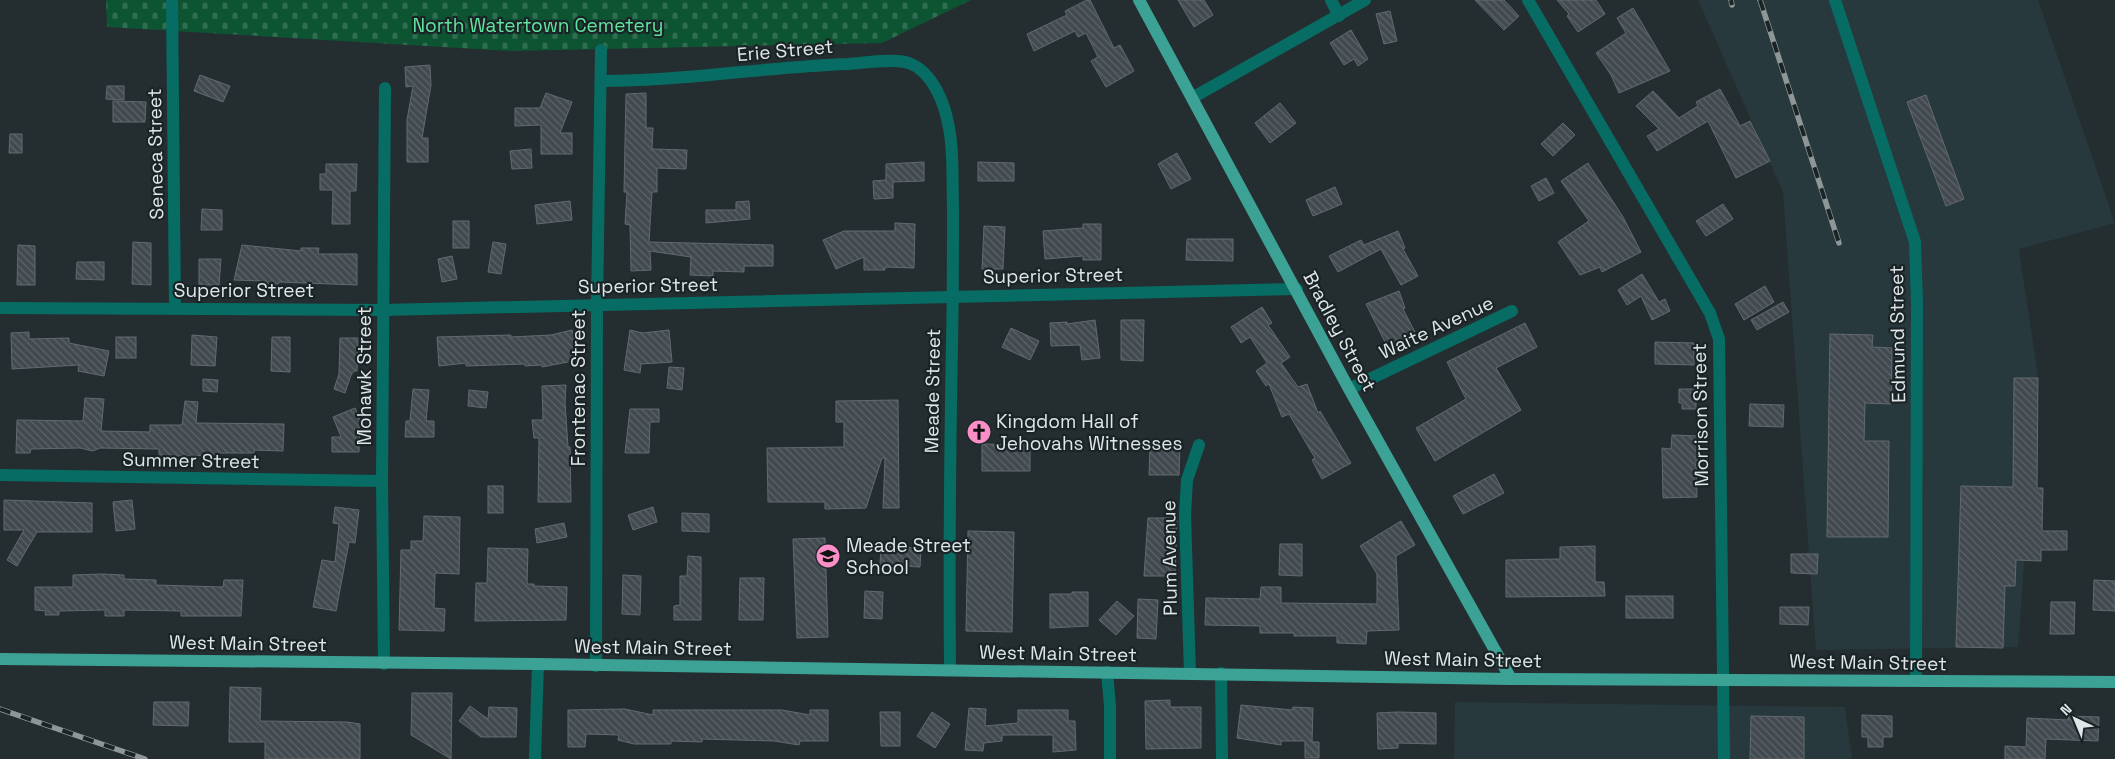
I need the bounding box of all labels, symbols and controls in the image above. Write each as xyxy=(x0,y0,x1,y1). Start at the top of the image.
park label: North Watertown Cemetery xyxy=(412,13,664,38)
street label: Erie Street xyxy=(736,34,834,67)
street label: Seneca Street xyxy=(142,88,169,220)
street label: Superior Street xyxy=(983,262,1123,289)
street label: Edmund Street xyxy=(1884,265,1911,403)
street label: Bradley Street xyxy=(1297,267,1382,396)
street label: Superior Street xyxy=(578,272,718,299)
street label: Superior Street xyxy=(174,278,314,303)
street label: Waite Avenue xyxy=(1375,290,1497,365)
street label: Mohawk Street xyxy=(352,307,377,445)
street label: Frontenac Street xyxy=(566,310,591,466)
street label: Meade Street xyxy=(919,328,946,454)
street label: Morrison Street xyxy=(1687,343,1714,487)
place label: Kingdom Hall of Jehovahs Witnesses xyxy=(996,409,1183,456)
church icon: Kingdom Hall of Jehovahs Witnesses xyxy=(966,419,992,445)
street label: Summer Street xyxy=(122,447,260,474)
street label: Plum Avenue xyxy=(1156,500,1183,616)
place label: Meade Street School xyxy=(846,533,971,580)
school or university icon: Meade Street School xyxy=(815,543,841,569)
street label: West Main Street xyxy=(169,630,327,657)
street label: West Main Street xyxy=(574,634,732,661)
street label: West Main Street xyxy=(979,640,1137,667)
street label: West Main Street xyxy=(1384,646,1542,673)
street label: West Main Street xyxy=(1789,649,1947,676)
north arrow xyxy=(2050,694,2100,744)
text: N xyxy=(2056,700,2076,719)

